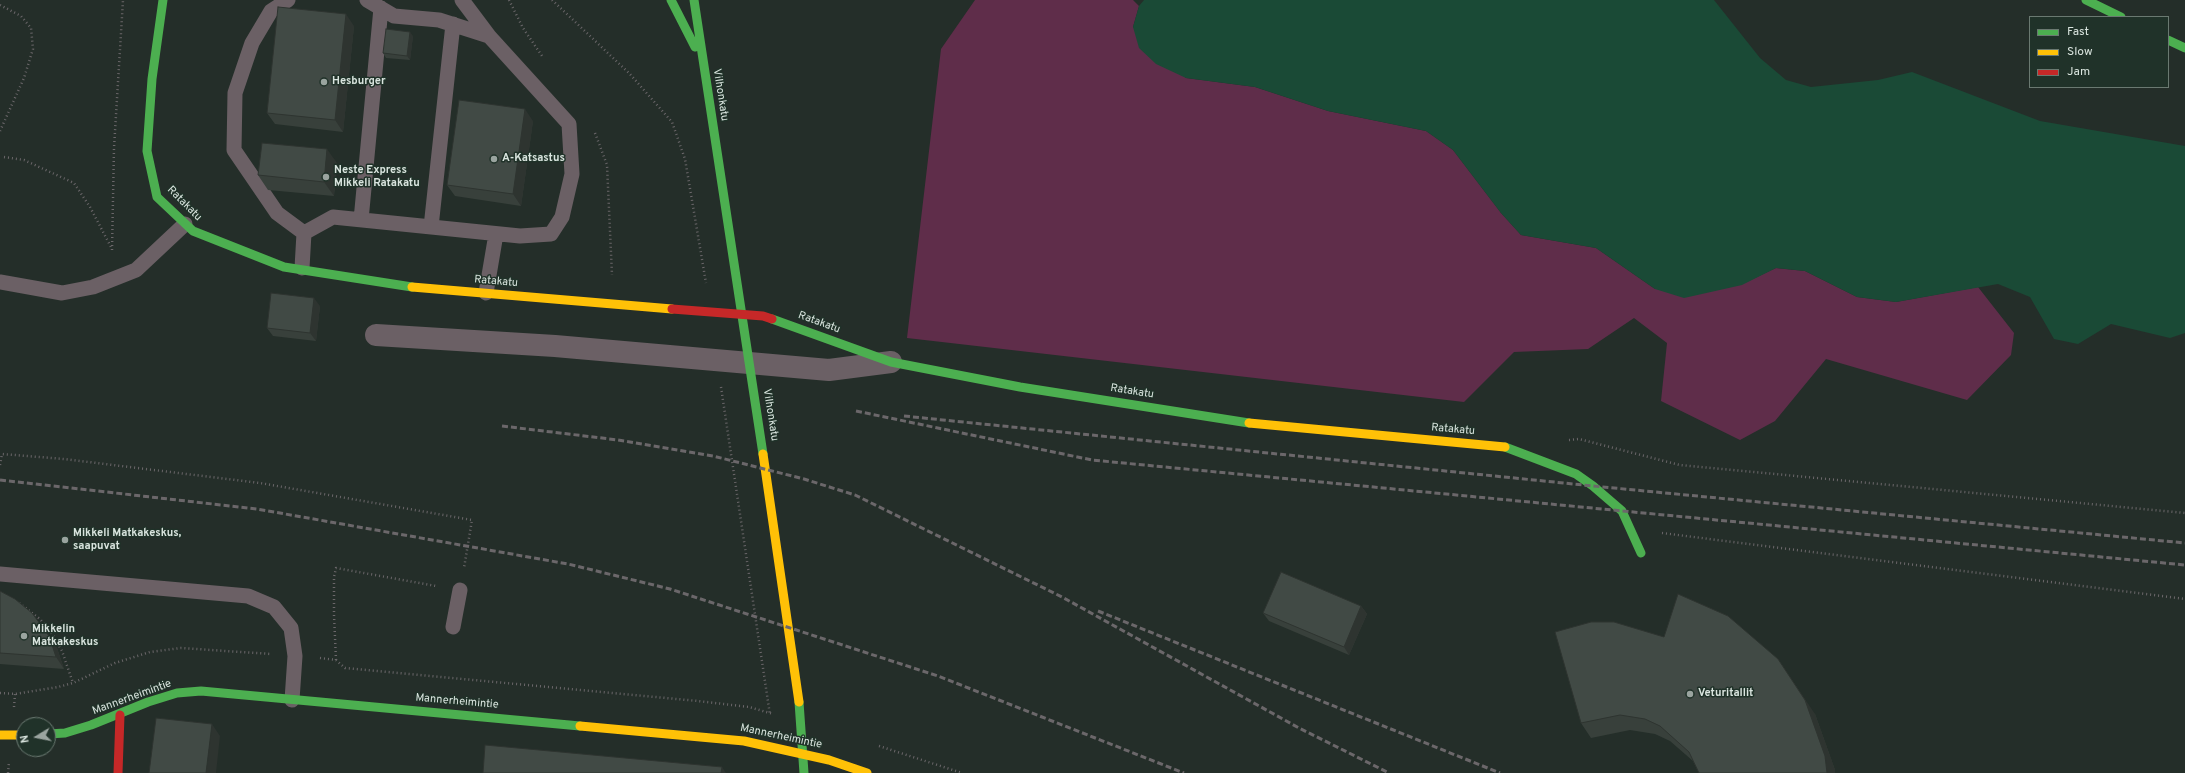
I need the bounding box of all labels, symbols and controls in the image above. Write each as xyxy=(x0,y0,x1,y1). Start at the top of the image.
legend xyxy=(2029,16,2169,88)
text: Fast xyxy=(2067,24,2089,40)
text: Slow xyxy=(2067,44,2093,60)
text: Jam xyxy=(2067,64,2090,80)
street label: Vilhonkatu xyxy=(709,68,731,122)
place label: Hesburger xyxy=(332,75,386,89)
marker: Hesburger xyxy=(319,77,329,87)
place label: A-Katsastus xyxy=(502,152,565,166)
marker: A-Katsastus xyxy=(489,154,499,164)
place label: Neste Express Mikkeli Ratakatu xyxy=(334,164,420,190)
marker: Neste Express Mikkeli Ratakatu xyxy=(321,172,331,182)
street label: Ratakatu xyxy=(164,184,204,224)
street label: Ratakatu xyxy=(474,274,518,290)
street label: Ratakatu xyxy=(796,309,842,337)
street label: Ratakatu xyxy=(1109,382,1155,402)
street label: Vilhonkatu xyxy=(759,388,781,442)
street label: Ratakatu xyxy=(1431,422,1475,438)
place label: Mikkeli Matkakeskus, saapuvat xyxy=(73,527,181,553)
marker: Mikkeli Matkakeskus, saapuvat xyxy=(60,535,70,545)
place label: Mikkelin Matkakeskus xyxy=(32,623,98,649)
marker: Mikkelin Matkakeskus xyxy=(19,631,29,641)
street label: Mannerheimintie xyxy=(91,678,173,718)
place label: Veturitallit xyxy=(1698,687,1753,701)
marker: Veturitallit xyxy=(1685,689,1695,699)
street label: Mannerheimintie xyxy=(415,692,499,712)
north arrow xyxy=(16,717,56,757)
street label: Mannerheimintie xyxy=(739,722,823,752)
text: N xyxy=(18,734,33,744)

